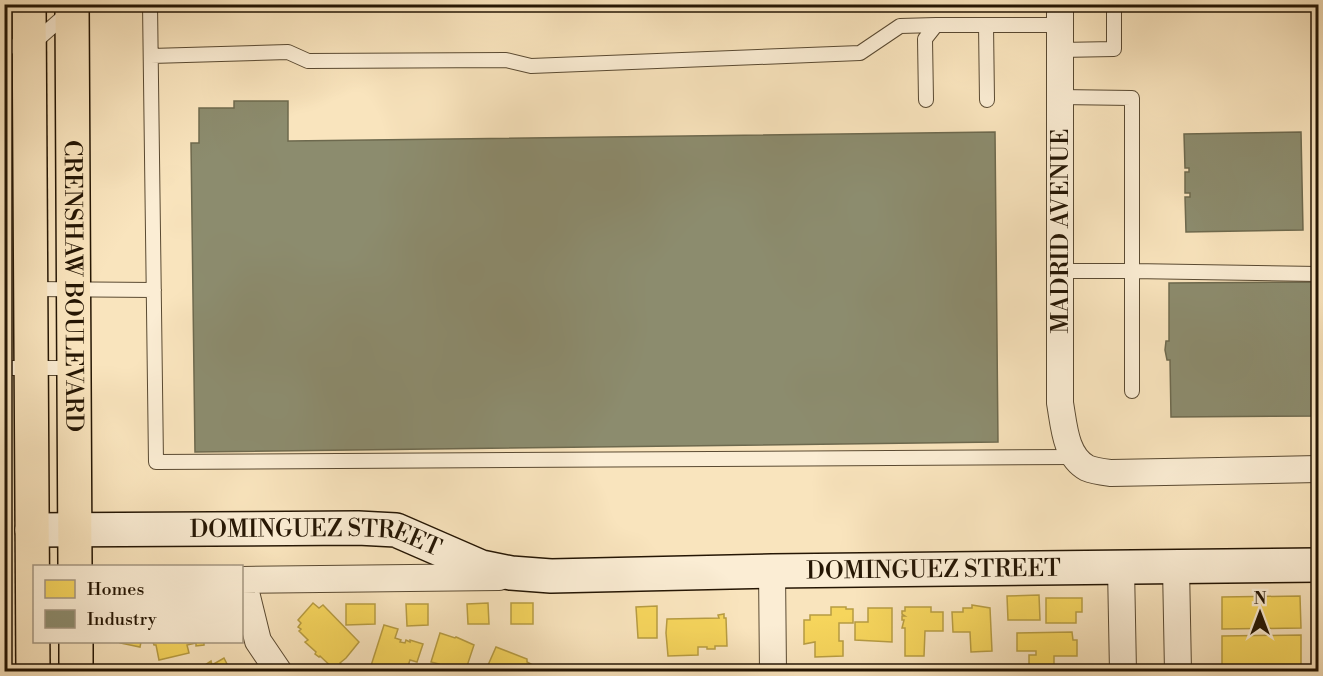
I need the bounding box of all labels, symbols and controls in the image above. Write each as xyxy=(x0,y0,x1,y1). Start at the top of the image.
street label: MADRID AVENUE xyxy=(1046,128,1076,334)
street label: CRENSHAW BOULEVARD xyxy=(57,140,88,432)
street label: DOMINGUEZ STREET xyxy=(190,514,446,564)
street label: DOMINGUEZ STREET xyxy=(806,554,1061,587)
legend xyxy=(33,565,243,643)
text: Homes xyxy=(87,578,144,601)
north arrow xyxy=(1230,583,1290,643)
text: N xyxy=(1254,589,1267,609)
text: Industry xyxy=(87,608,157,631)

